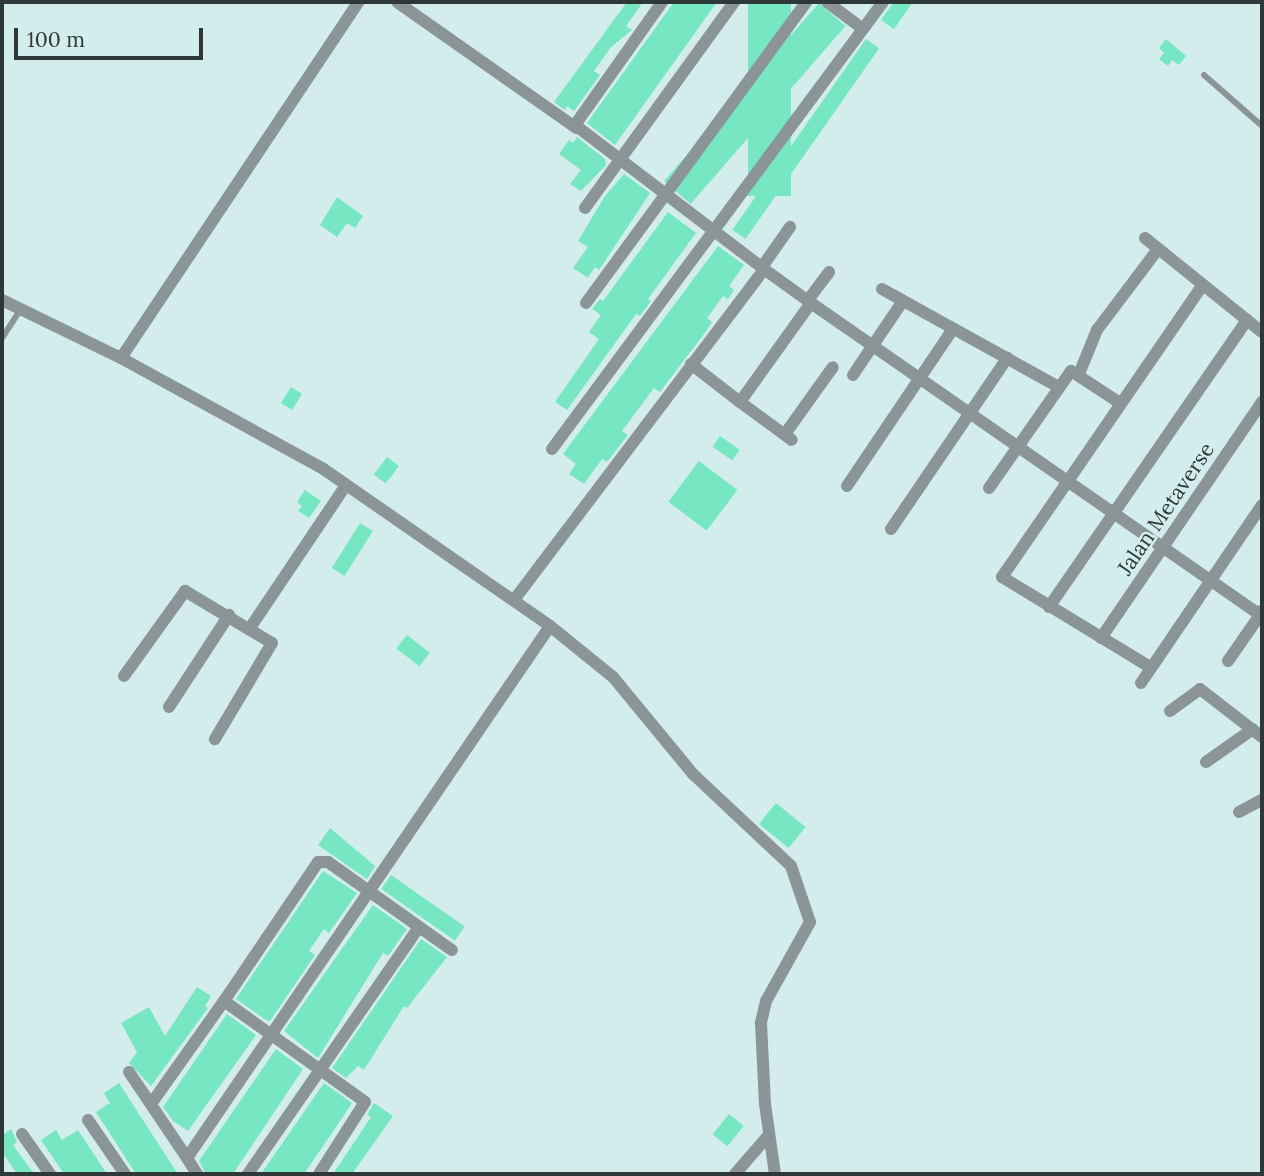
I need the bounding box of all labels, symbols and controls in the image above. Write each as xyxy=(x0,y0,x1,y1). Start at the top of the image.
scale bar xyxy=(18,14,206,58)
text: 100 m xyxy=(27,26,85,53)
street label: Jalan Metaverse xyxy=(1112,438,1220,580)

